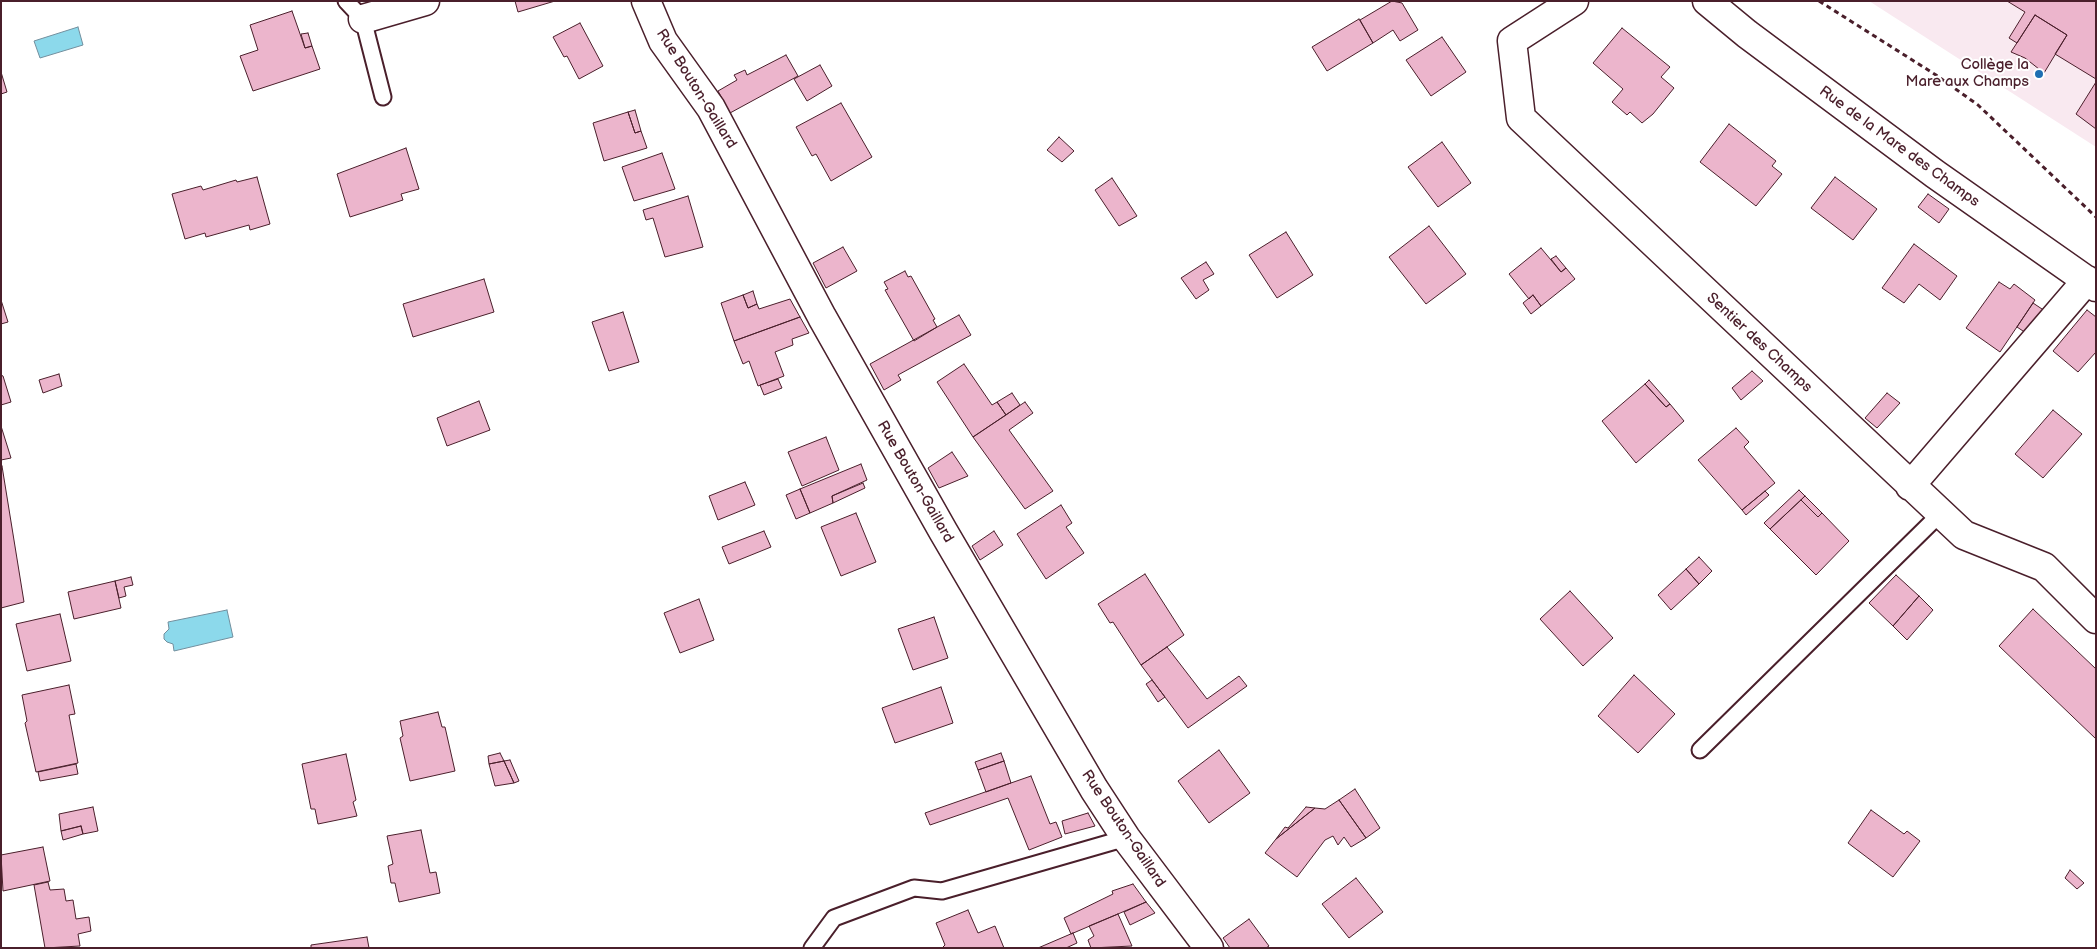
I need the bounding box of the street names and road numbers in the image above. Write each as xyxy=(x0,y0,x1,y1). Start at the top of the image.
street label: Rue Bouton-Gaillard xyxy=(652,26,740,152)
street label: Rue de la Mare des Champs xyxy=(1815,83,1983,211)
street label: Sentier des Champs xyxy=(1702,289,1816,397)
street label: Rue Bouton-Gaillard xyxy=(873,418,957,546)
street label: Rue Bouton-Gaillard xyxy=(1077,767,1169,891)

